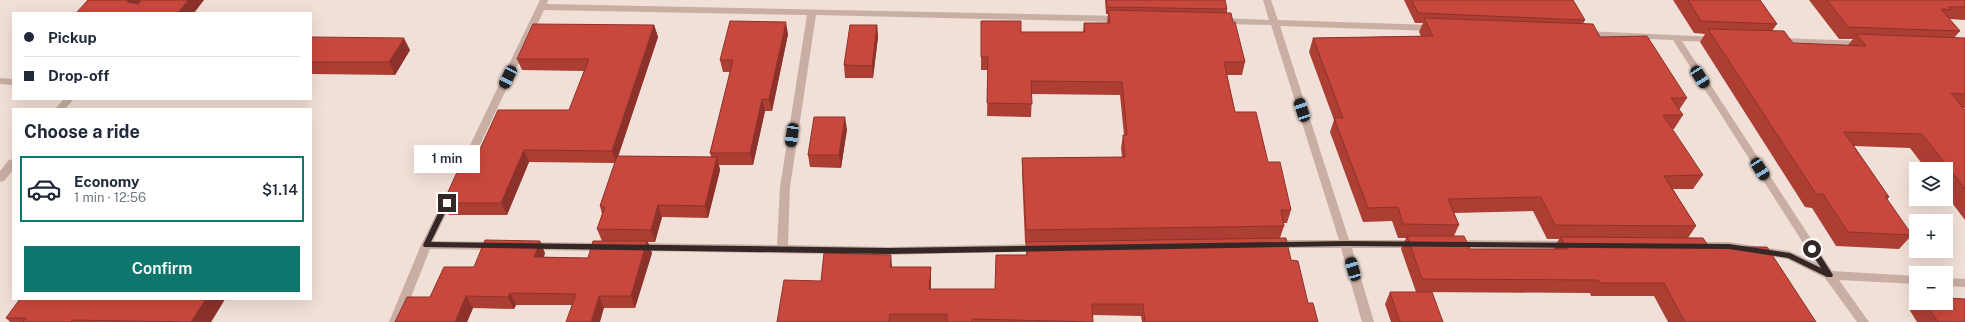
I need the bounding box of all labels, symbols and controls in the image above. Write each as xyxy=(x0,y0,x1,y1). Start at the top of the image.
text: Pickup xyxy=(48,29,97,46)
car xyxy=(497,64,519,90)
car xyxy=(1688,64,1712,90)
text: Drop-off xyxy=(48,67,109,84)
car xyxy=(1293,97,1311,123)
text: Choose a ride xyxy=(24,121,140,142)
car xyxy=(784,122,800,148)
callout: 1 min xyxy=(414,145,480,173)
text: 1 min xyxy=(432,151,462,166)
car xyxy=(1748,156,1772,182)
map controls xyxy=(1909,162,1953,310)
button: layers xyxy=(1909,162,1953,206)
icon: car xyxy=(26,171,62,207)
text: Economy xyxy=(74,173,139,190)
text: $1.14 xyxy=(262,181,298,198)
text: 1 min · 12:56 xyxy=(74,190,146,205)
route end xyxy=(438,194,456,212)
button: + xyxy=(1909,214,1953,258)
route start xyxy=(1803,240,1821,258)
button: Confirm xyxy=(24,246,300,292)
car xyxy=(1344,256,1362,282)
button: − xyxy=(1909,266,1953,310)

